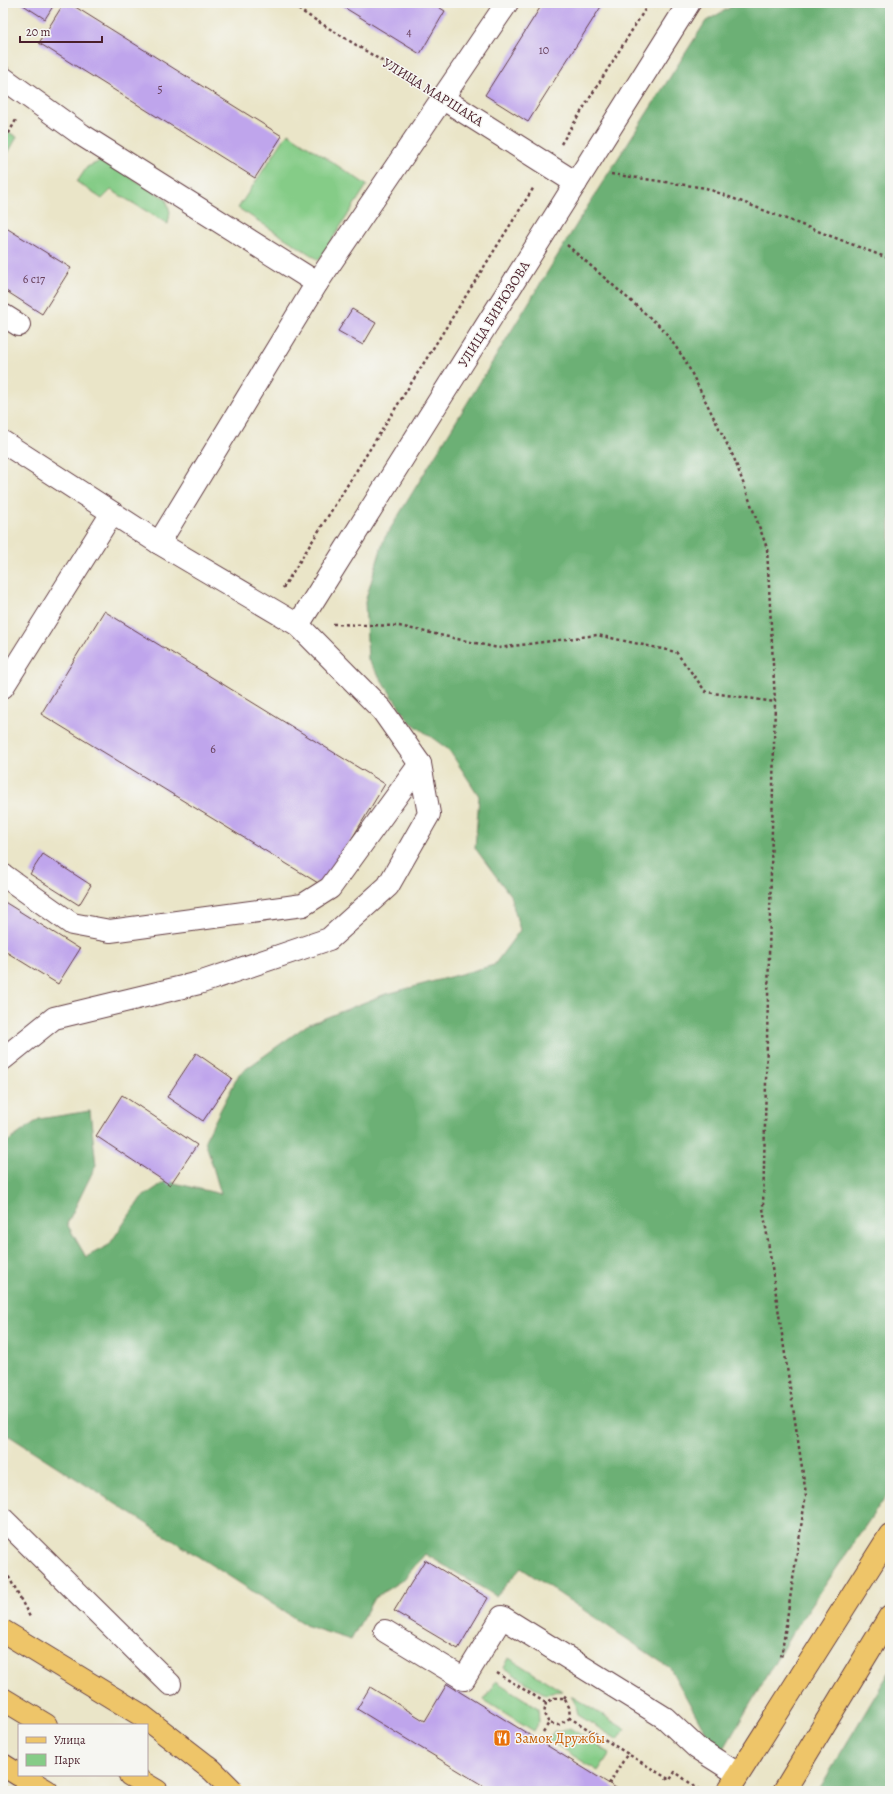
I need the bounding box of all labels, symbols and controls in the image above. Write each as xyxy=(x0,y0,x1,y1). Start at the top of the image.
scale bar xyxy=(20,18,102,44)
text: 20 m xyxy=(26,24,50,40)
house number: 4 xyxy=(406,24,412,40)
house number: 10 xyxy=(539,42,549,58)
street label: УЛИЦА МАРШАКА xyxy=(379,53,488,131)
house number: 5 xyxy=(157,81,163,97)
street label: УЛИЦА БИРЮЗОВА xyxy=(454,257,535,371)
house number: 6 с17 xyxy=(23,271,46,287)
house number: 6 xyxy=(210,741,216,757)
legend xyxy=(18,1724,148,1776)
restaurant icon: Замок Дружбы xyxy=(492,1728,512,1748)
place label: Замок Дружбы xyxy=(515,1729,605,1748)
text: Улица xyxy=(54,1732,86,1748)
text: Парк xyxy=(54,1752,80,1768)

